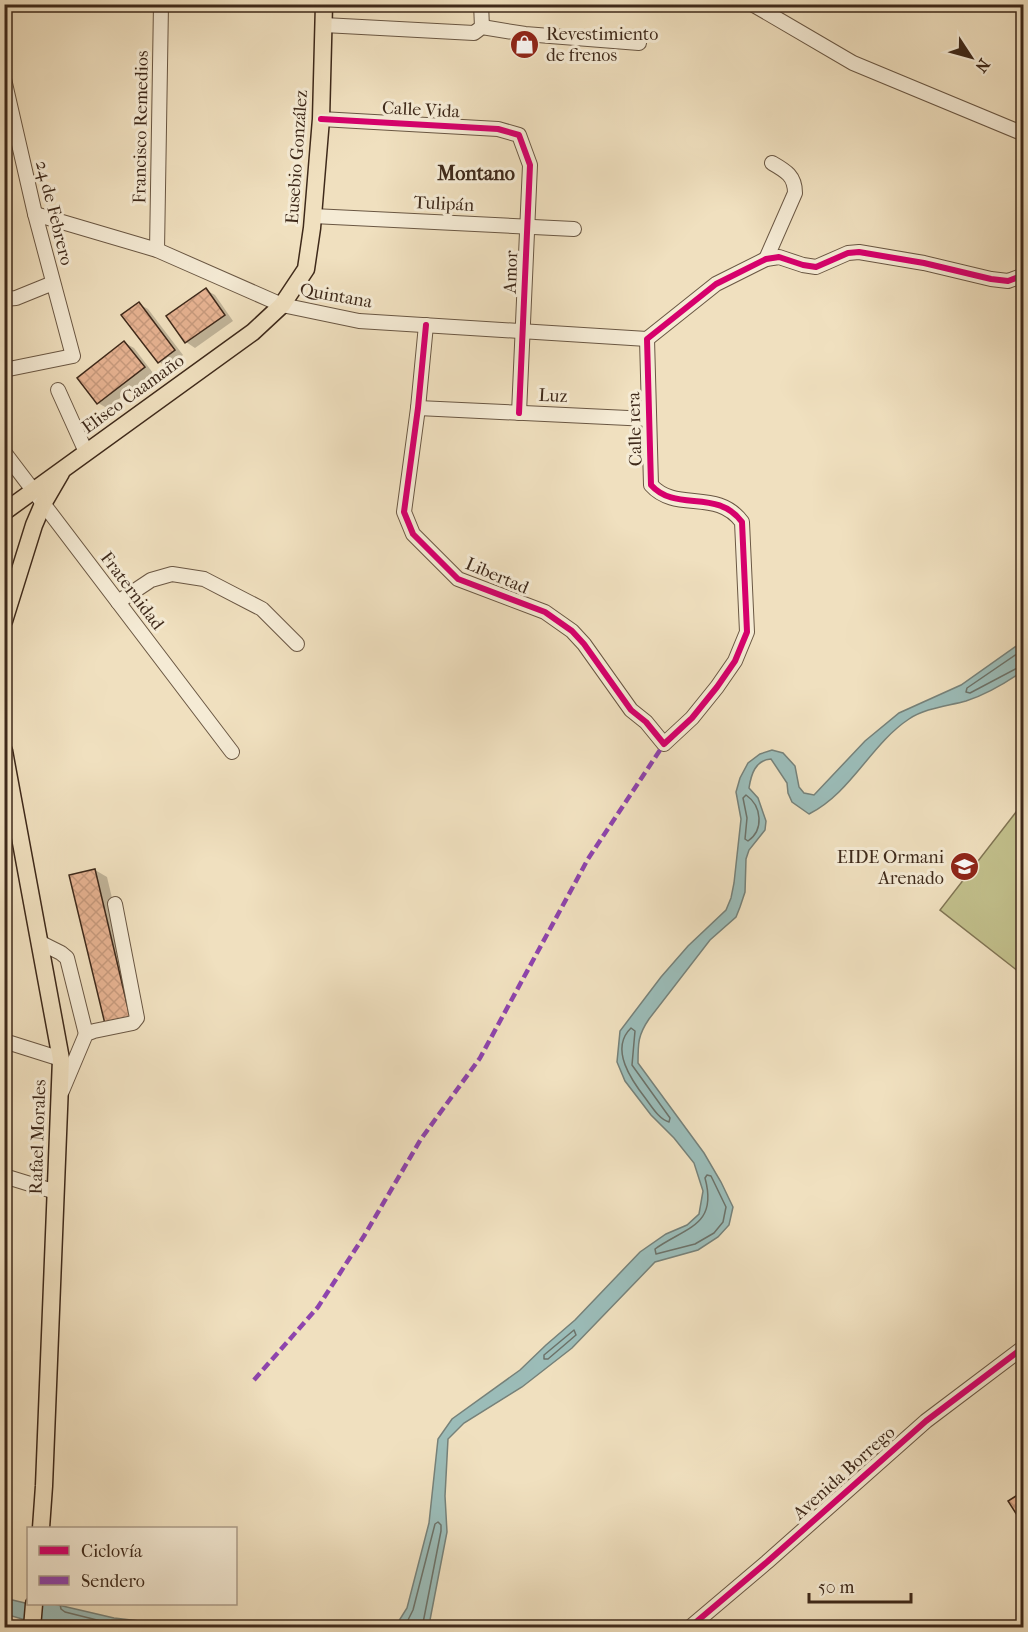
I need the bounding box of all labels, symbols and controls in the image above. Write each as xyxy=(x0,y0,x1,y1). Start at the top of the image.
place label: Revestimiento de frenos xyxy=(546,24,658,66)
north arrow xyxy=(941,27,1001,87)
shop icon: Revestimiento de frenos xyxy=(509,28,541,60)
street label: Francisco Remedios xyxy=(129,50,153,204)
text: N xyxy=(971,55,994,77)
street label: Eusebio González xyxy=(282,89,312,225)
street label: Calle Vida xyxy=(381,97,461,123)
street label: 24 de Febrero xyxy=(31,158,77,268)
district label: Montano xyxy=(436,162,515,185)
street label: Tulipán xyxy=(413,192,475,216)
street label: Amor xyxy=(500,250,522,295)
street label: Quintana xyxy=(298,279,375,313)
street label: Eliseo Caamaño xyxy=(78,350,188,438)
street label: Luz xyxy=(538,385,568,407)
street label: Calle 1era xyxy=(623,391,647,467)
street label: Fraternidad xyxy=(96,548,168,634)
street label: Libertad xyxy=(462,553,532,599)
place label: EIDE Ormani Arenado xyxy=(837,847,945,889)
school or university icon: EIDE Ormani Arenado xyxy=(949,851,981,883)
street label: Rafael Morales xyxy=(25,1079,51,1195)
street label: Avenida Borrego xyxy=(788,1422,899,1525)
legend xyxy=(27,1527,237,1605)
text: Ciclovía xyxy=(81,1541,143,1562)
scale bar xyxy=(809,1566,911,1604)
text: Sendero xyxy=(81,1571,145,1592)
text: 50 m xyxy=(818,1577,855,1598)

